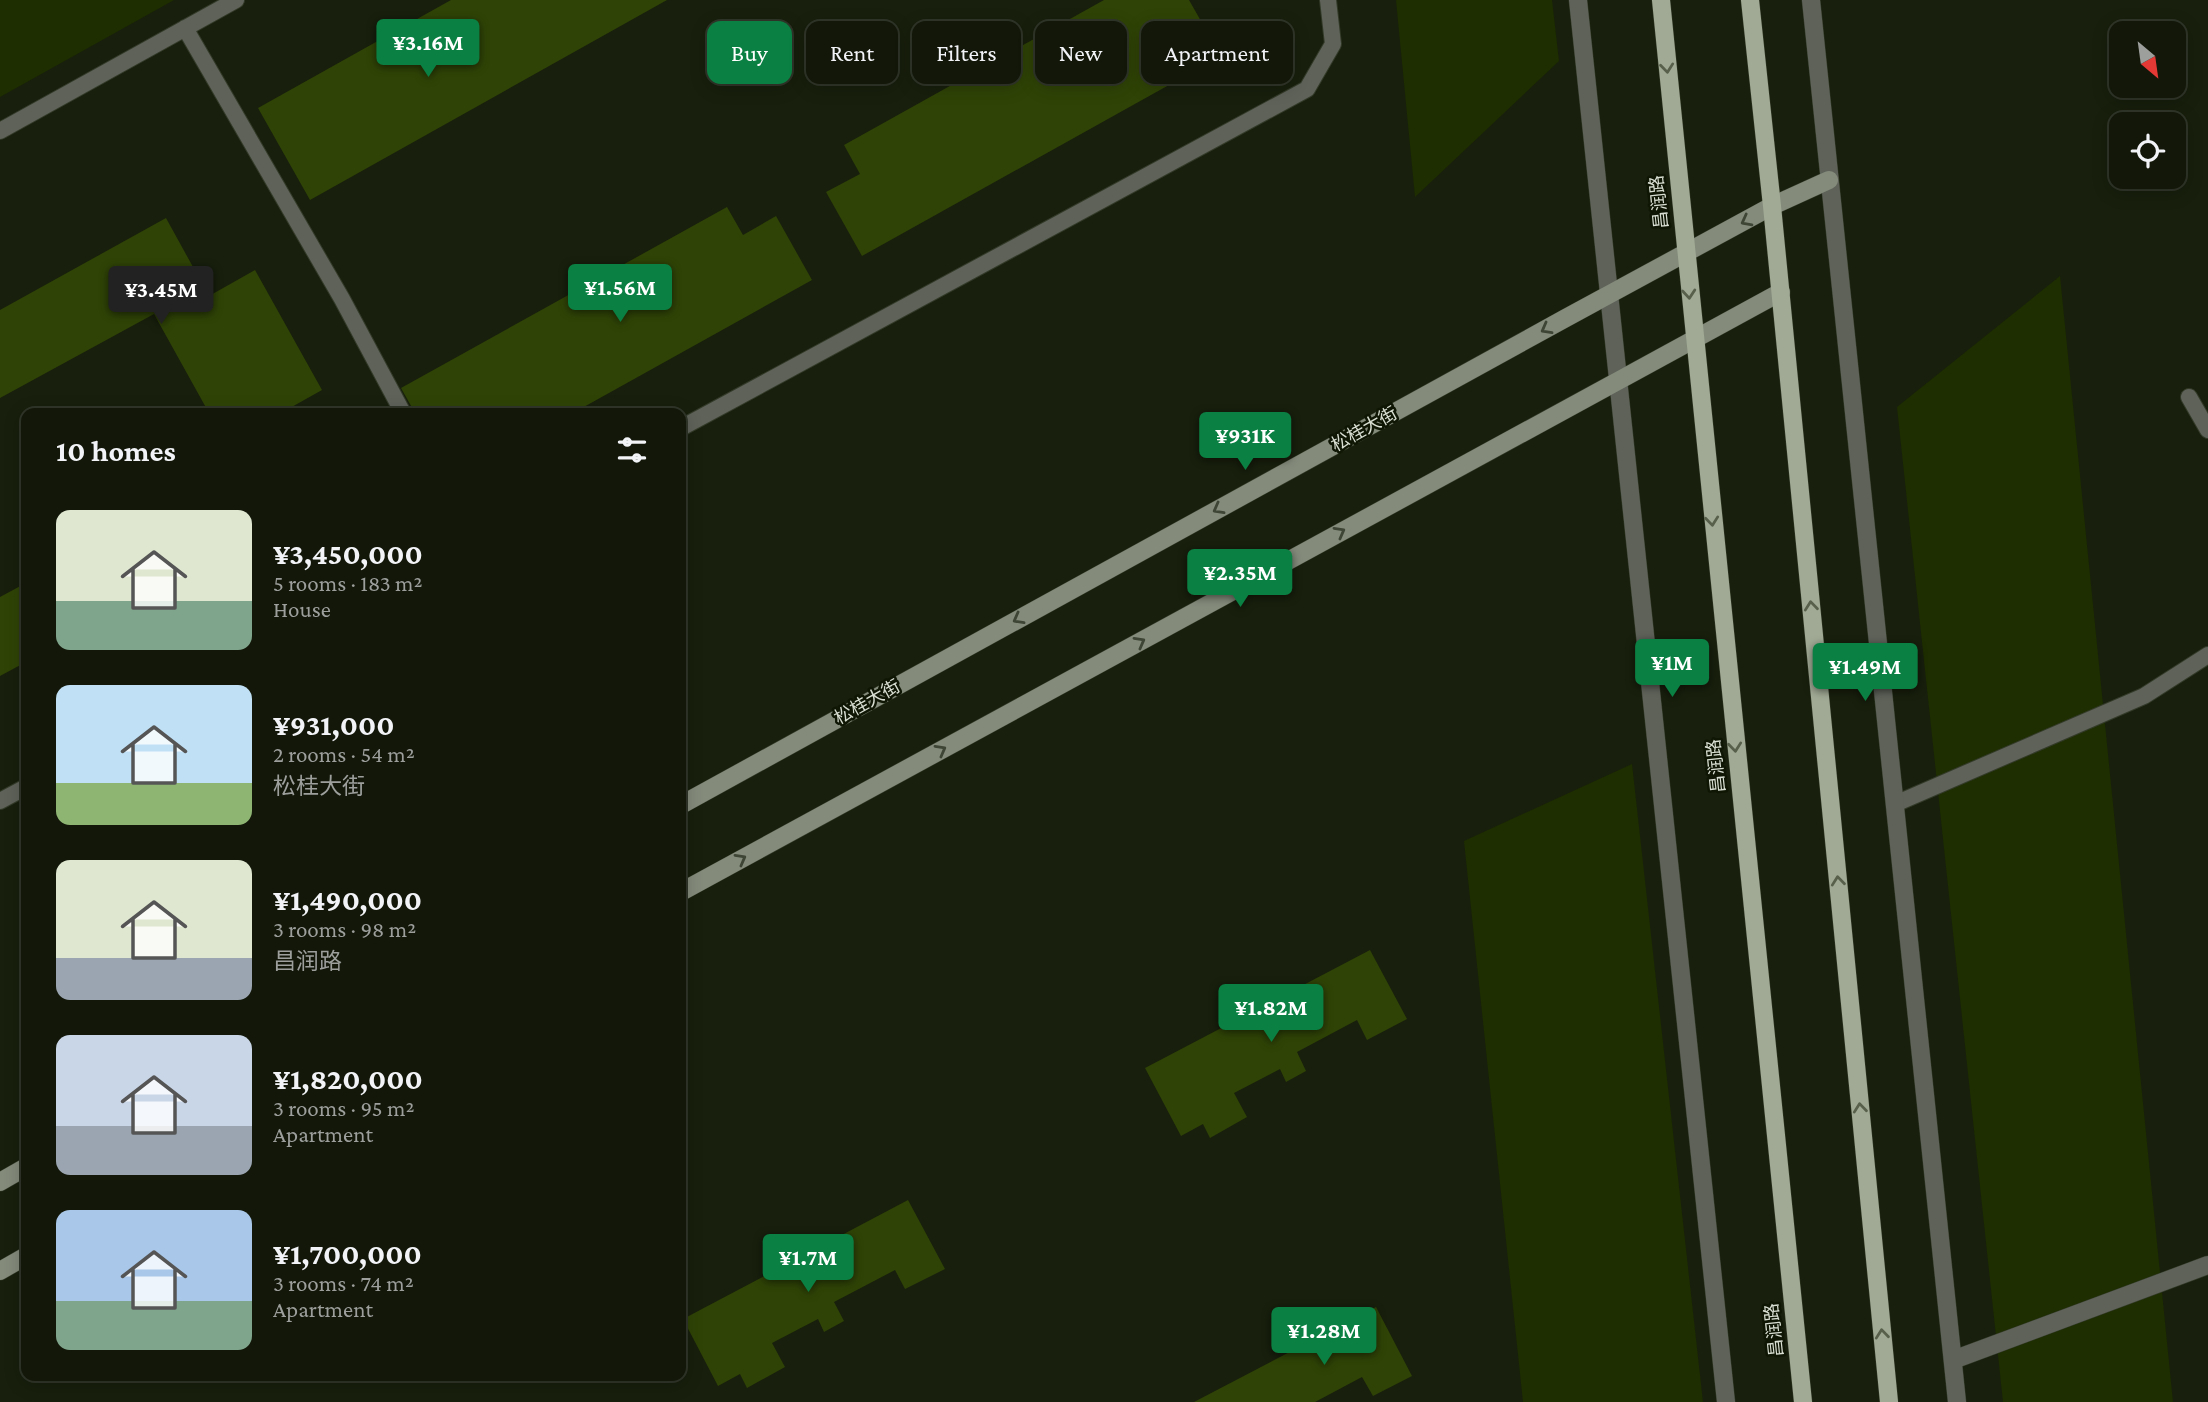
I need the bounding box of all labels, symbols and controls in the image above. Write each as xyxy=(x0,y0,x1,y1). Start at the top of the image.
pin: ¥3.16M xyxy=(371,20,485,79)
chip: Buy xyxy=(707,21,792,84)
chip: Rent xyxy=(806,21,898,84)
chip: Filters xyxy=(912,21,1021,84)
chip: New xyxy=(1035,21,1127,84)
chip: Apartment xyxy=(1141,21,1293,84)
north arrow xyxy=(2109,21,2186,98)
map controls xyxy=(2109,21,2186,189)
text: ¥3.16M xyxy=(392,29,464,55)
one-way arrow xyxy=(1659,63,1674,74)
button: locate xyxy=(2109,112,2186,189)
street label: 昌润路 xyxy=(1646,174,1672,230)
one-way arrow xyxy=(1741,212,1753,226)
pin: ¥1.56M xyxy=(563,264,677,324)
pin: ¥3.45M xyxy=(104,266,218,326)
text: ¥1.56M xyxy=(584,274,656,300)
text: ¥3.45M xyxy=(124,276,198,302)
one-way arrow xyxy=(1681,289,1696,300)
one-way arrow xyxy=(1541,321,1553,334)
street label: 松桂大街 xyxy=(1328,403,1400,455)
pin: ¥931K xyxy=(1196,412,1294,472)
text: ¥931K xyxy=(1215,422,1275,448)
icon: filters xyxy=(613,431,651,469)
text: 10 homes xyxy=(56,434,176,467)
one-way arrow xyxy=(1212,501,1225,514)
one-way arrow xyxy=(1704,516,1719,527)
one-way arrow xyxy=(1333,527,1345,541)
text: ¥3,450,000 xyxy=(273,537,423,570)
icon: home xyxy=(112,538,196,622)
pin: ¥2.35M xyxy=(1183,550,1297,609)
text: ¥2.35M xyxy=(1203,559,1277,585)
text: 5 rooms · 183 m² xyxy=(273,570,423,596)
text: House xyxy=(273,596,331,622)
one-way arrow xyxy=(1804,600,1819,611)
one-way arrow xyxy=(1013,611,1026,624)
one-way arrow xyxy=(1133,636,1146,650)
pin: ¥1M xyxy=(1638,640,1706,699)
pin: ¥1.49M xyxy=(1808,644,1922,703)
text: ¥1M xyxy=(1651,649,1693,675)
text: ¥1.49M xyxy=(1829,653,1901,679)
street label: 松桂大街 xyxy=(831,676,903,728)
text: ¥931,000 xyxy=(273,708,394,741)
icon: home xyxy=(112,713,196,797)
street label: 昌润路 xyxy=(1703,738,1729,794)
text: 2 rooms · 54 m² xyxy=(273,741,415,767)
one-way arrow xyxy=(1728,741,1743,753)
one-way arrow xyxy=(933,745,946,759)
text: 松桂大街 xyxy=(273,773,365,799)
one-way arrow xyxy=(733,854,746,867)
one-way arrow xyxy=(1831,875,1846,886)
text: ¥1,490,000 xyxy=(273,883,422,916)
icon: home xyxy=(112,888,196,972)
text: 3 rooms · 98 m² xyxy=(273,916,416,942)
text: 昌润路 xyxy=(273,948,342,974)
pin: ¥1.82M xyxy=(1214,984,1328,1044)
text: ¥1.82M xyxy=(1234,994,1308,1020)
text: ¥1,820,000 xyxy=(273,1062,423,1095)
icon: home xyxy=(112,1063,196,1147)
text: 3 rooms · 95 m² xyxy=(273,1095,414,1121)
one-way arrow xyxy=(1853,1102,1868,1113)
text: Apartment xyxy=(273,1121,373,1147)
pin: ¥1.7M xyxy=(759,1234,857,1294)
text: ¥1,700,000 xyxy=(273,1237,422,1270)
icon: home xyxy=(112,1238,196,1322)
text: ¥1.7M xyxy=(779,1244,837,1270)
text: 3 rooms · 74 m² xyxy=(273,1270,414,1296)
text: Apartment xyxy=(273,1296,373,1322)
street label: 昌润路 xyxy=(1761,1302,1787,1358)
pin: ¥1.28M xyxy=(1267,1308,1381,1367)
text: ¥1.28M xyxy=(1287,1317,1361,1343)
one-way arrow xyxy=(1875,1328,1890,1339)

